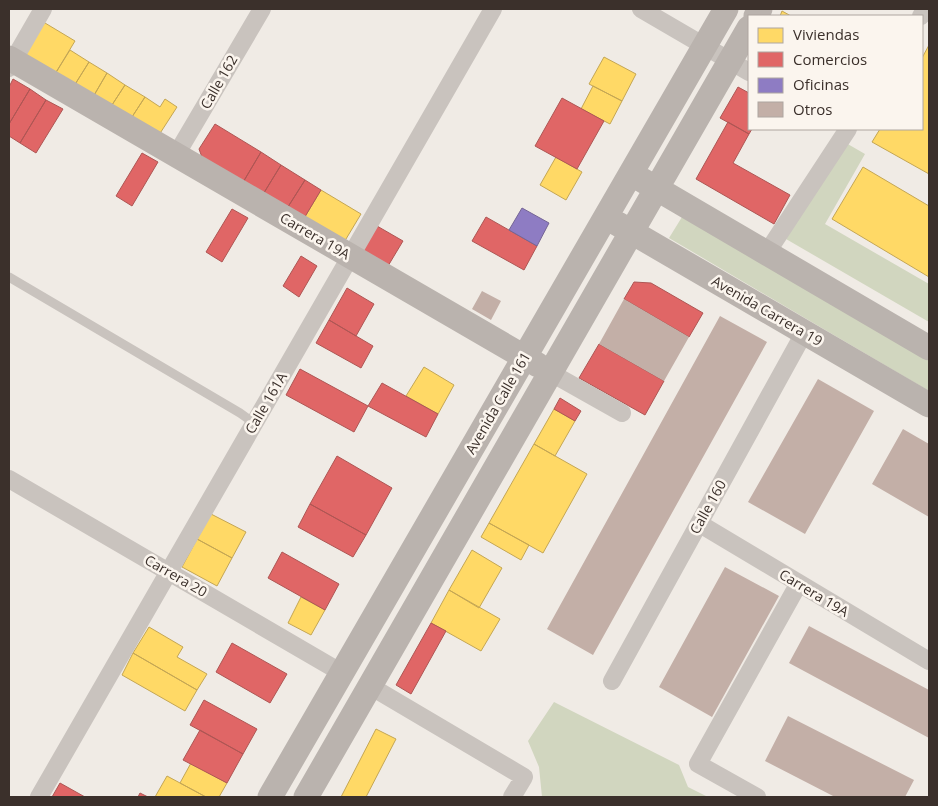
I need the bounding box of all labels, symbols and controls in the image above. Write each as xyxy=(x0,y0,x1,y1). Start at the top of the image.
legend xyxy=(748,15,923,130)
text: Viviendas xyxy=(793,24,859,44)
text: Comercios xyxy=(793,49,867,69)
street label: Calle 162 xyxy=(196,51,242,112)
text: Oficinas xyxy=(793,74,849,94)
text: Otros xyxy=(793,99,832,119)
street label: Carrera 19A xyxy=(277,208,354,263)
street label: Avenida Carrera 19 xyxy=(708,271,826,350)
street label: Avenida Calle 161 xyxy=(461,348,535,457)
street label: Calle 161A xyxy=(240,368,291,437)
street label: Calle 160 xyxy=(685,476,730,537)
street label: Carrera 20 xyxy=(142,550,211,601)
street label: Carrera 19A xyxy=(776,564,853,621)

